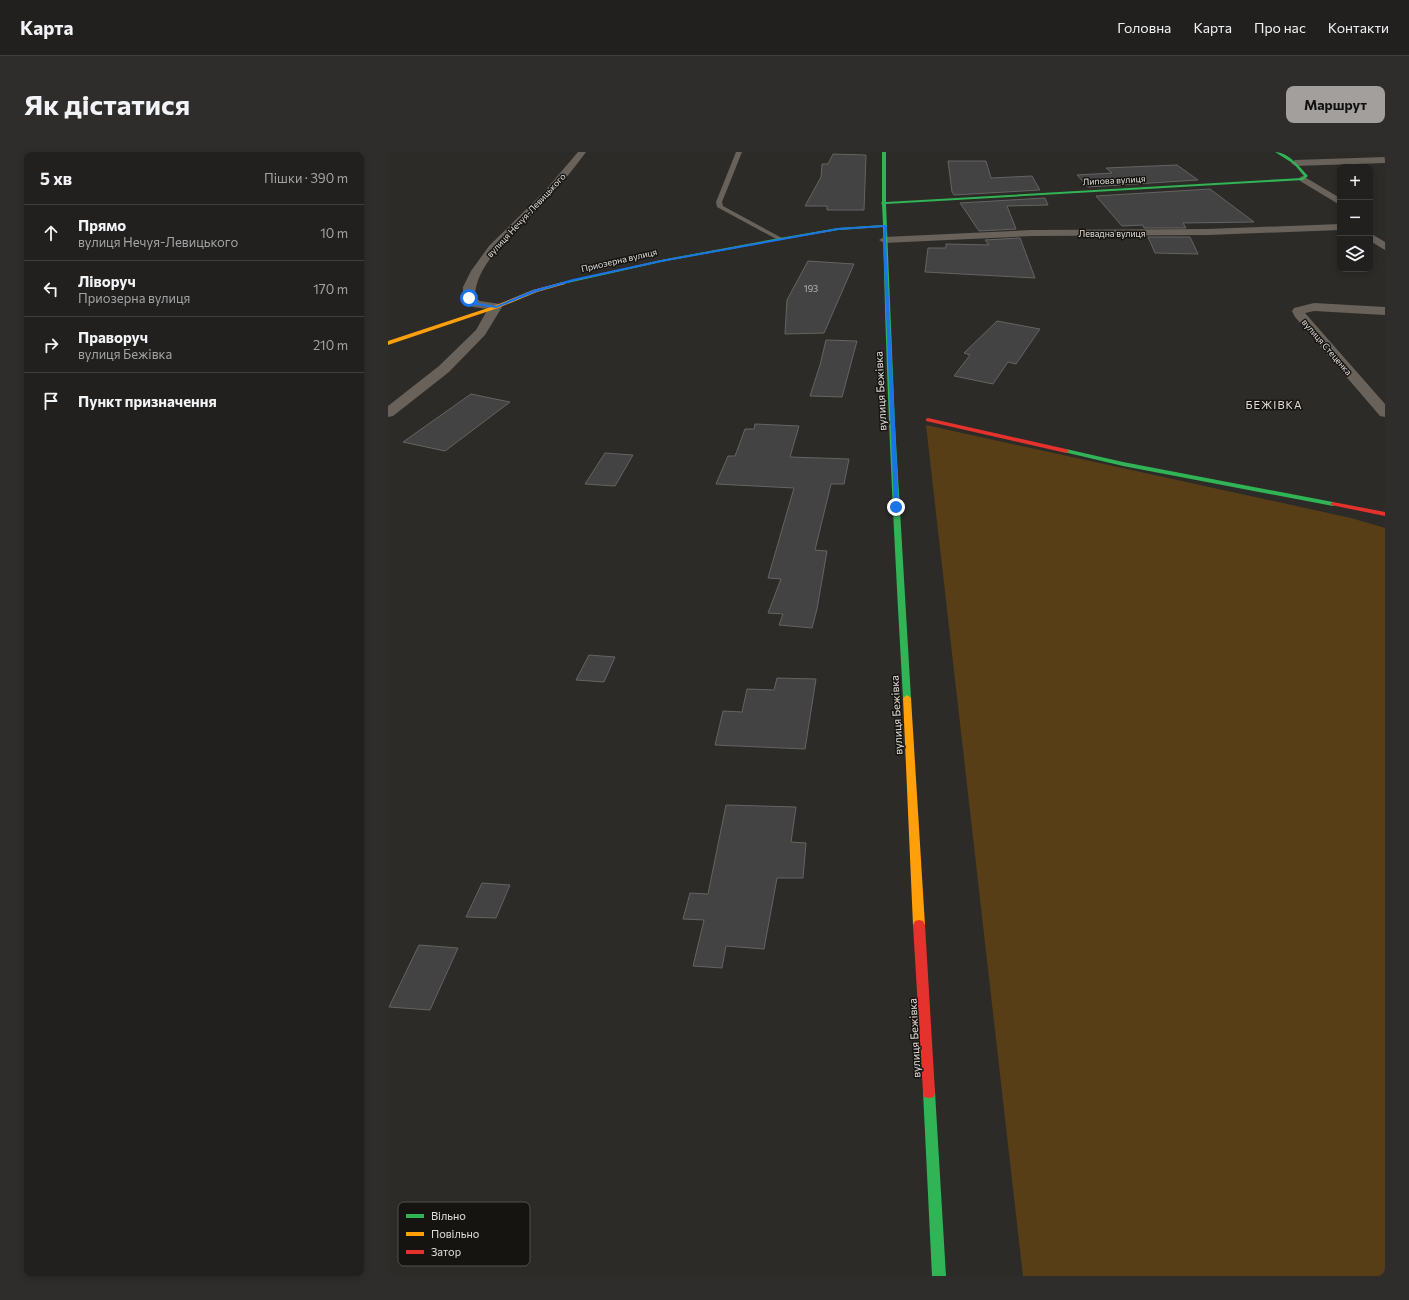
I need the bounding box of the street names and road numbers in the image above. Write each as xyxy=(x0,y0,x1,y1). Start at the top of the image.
street label: вулиця Нечуя-Левицького xyxy=(484,171,568,259)
street label: Липова вулиця xyxy=(1082,173,1146,187)
street label: Левадна вулиця xyxy=(1078,228,1146,239)
street label: Приозерна вулиця xyxy=(580,246,658,274)
street label: вулиця Стеценка xyxy=(1300,317,1355,378)
street label: вулиця Бежівка xyxy=(871,351,889,431)
street label: вулиця Бежівка xyxy=(887,675,905,755)
street label: вулиця Бежівка xyxy=(905,998,923,1078)

